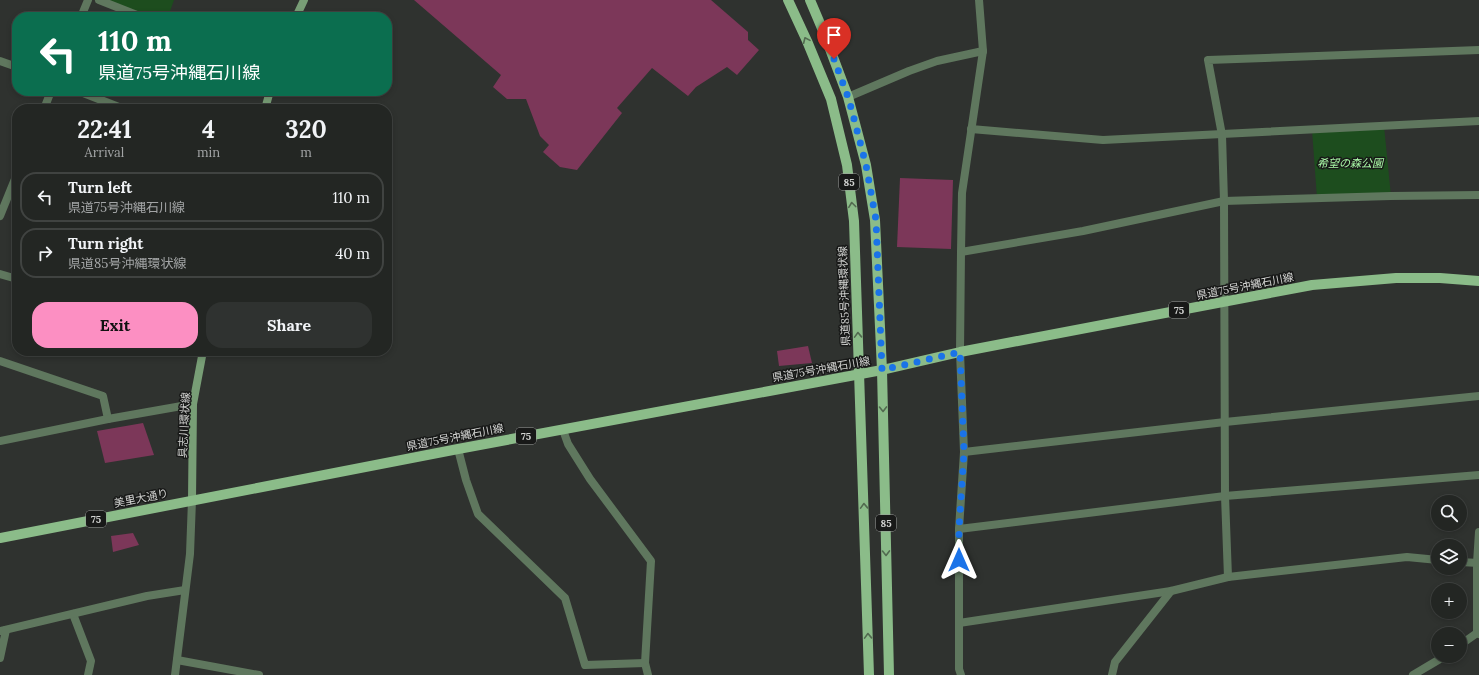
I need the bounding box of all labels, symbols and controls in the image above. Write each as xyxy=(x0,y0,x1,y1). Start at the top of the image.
pin xyxy=(817,18,851,59)
text: 110 m xyxy=(98,23,172,59)
icon: arrive xyxy=(823,24,845,46)
icon: left xyxy=(32,28,84,80)
one-way arrow xyxy=(803,37,811,44)
text: 県道75号沖縄石川線 xyxy=(98,61,260,84)
text: 22:41 xyxy=(77,114,132,145)
text: 4 xyxy=(202,114,215,145)
text: 320 xyxy=(285,114,327,145)
text: Arrival xyxy=(85,144,124,161)
text: min xyxy=(197,144,220,161)
text: m xyxy=(300,144,312,161)
park label: 希望の森公園 xyxy=(1317,156,1385,170)
road number: 85 xyxy=(839,174,859,190)
text: Turn left xyxy=(68,178,132,197)
icon: left xyxy=(34,186,56,208)
text: 110 m xyxy=(332,188,370,207)
text: 県道75号沖縄石川線 xyxy=(68,199,185,216)
one-way arrow xyxy=(848,202,857,208)
text: Turn right xyxy=(68,234,144,253)
icon: right xyxy=(34,242,56,264)
text: 40 m xyxy=(335,244,370,263)
street label: 県道85号沖縄環状線 xyxy=(835,246,853,346)
text: 県道85号沖縄環状線 xyxy=(68,255,186,272)
street label: 県道75号沖縄石川線 xyxy=(1195,270,1295,302)
button: Exit xyxy=(32,302,198,348)
button: Share xyxy=(206,302,372,348)
road number: 75 xyxy=(1169,302,1189,318)
one-way arrow xyxy=(854,332,862,338)
street label: 県道75号沖縄石川線 xyxy=(771,354,871,384)
street label: 具志川環状線 xyxy=(175,392,193,458)
one-way arrow xyxy=(879,406,887,412)
street label: 県道75号沖縄石川線 xyxy=(405,421,505,453)
road number: 75 xyxy=(516,428,536,444)
street label: 美里大通り xyxy=(113,486,169,510)
map controls xyxy=(1431,495,1467,663)
button: search xyxy=(1431,495,1467,531)
one-way arrow xyxy=(859,503,868,509)
road number: 75 xyxy=(86,511,106,527)
road number: 85 xyxy=(876,515,896,531)
position arrow xyxy=(938,539,980,581)
button: layers xyxy=(1431,539,1467,575)
one-way arrow xyxy=(882,550,890,556)
button: + xyxy=(1431,583,1467,619)
button: − xyxy=(1431,627,1467,663)
one-way arrow xyxy=(864,633,872,639)

